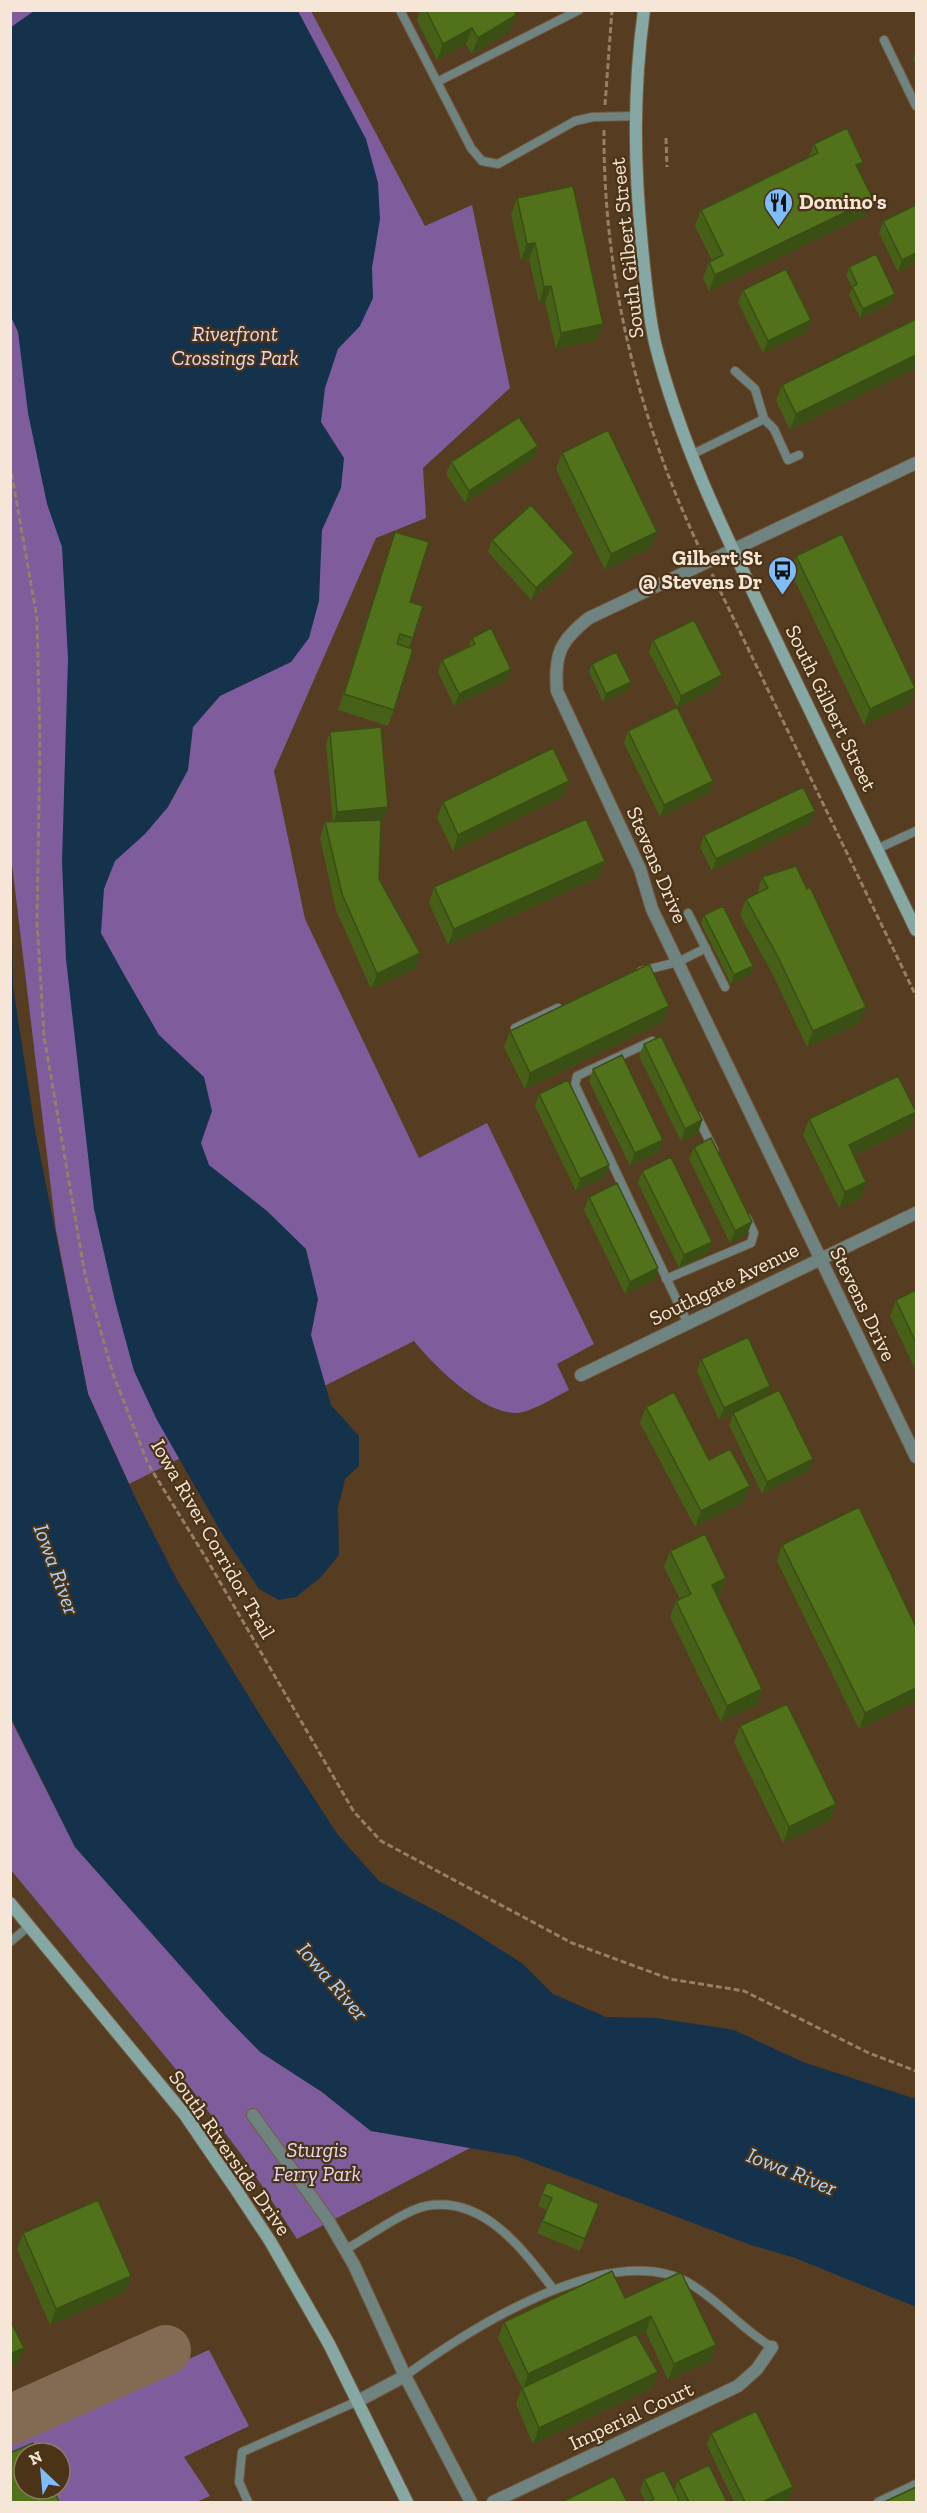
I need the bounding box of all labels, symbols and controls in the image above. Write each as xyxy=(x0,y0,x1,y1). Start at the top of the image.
street label: South Gilbert Street xyxy=(605,156,648,340)
restaurant icon: Domino's xyxy=(762,186,794,228)
place label: Domino's xyxy=(799,189,887,214)
park label: Riverfront Crossings Park xyxy=(171,321,299,370)
place label: Gilbert St @ Stevens Dr xyxy=(639,545,763,594)
bus stop icon: Gilbert St @ Stevens Dr xyxy=(767,554,799,596)
street label: South Gilbert Street xyxy=(780,621,883,795)
street label: Stevens Drive xyxy=(622,803,693,927)
street label: Southgate Avenue xyxy=(645,1236,803,1331)
street label: Stevens Drive xyxy=(825,1243,902,1365)
street label: Iowa River Corridor Trail xyxy=(146,1435,281,1643)
water label: Iowa River xyxy=(28,1520,86,1619)
water label: Iowa River xyxy=(291,1937,374,2026)
street label: South Riverside Drive xyxy=(164,2065,297,2240)
park label: Sturgis Ferry Park xyxy=(273,2137,361,2186)
water label: Iowa River xyxy=(743,2141,841,2202)
street label: Imperial Court xyxy=(565,2376,697,2455)
north arrow xyxy=(12,2441,72,2501)
text: N xyxy=(26,2447,45,2469)

